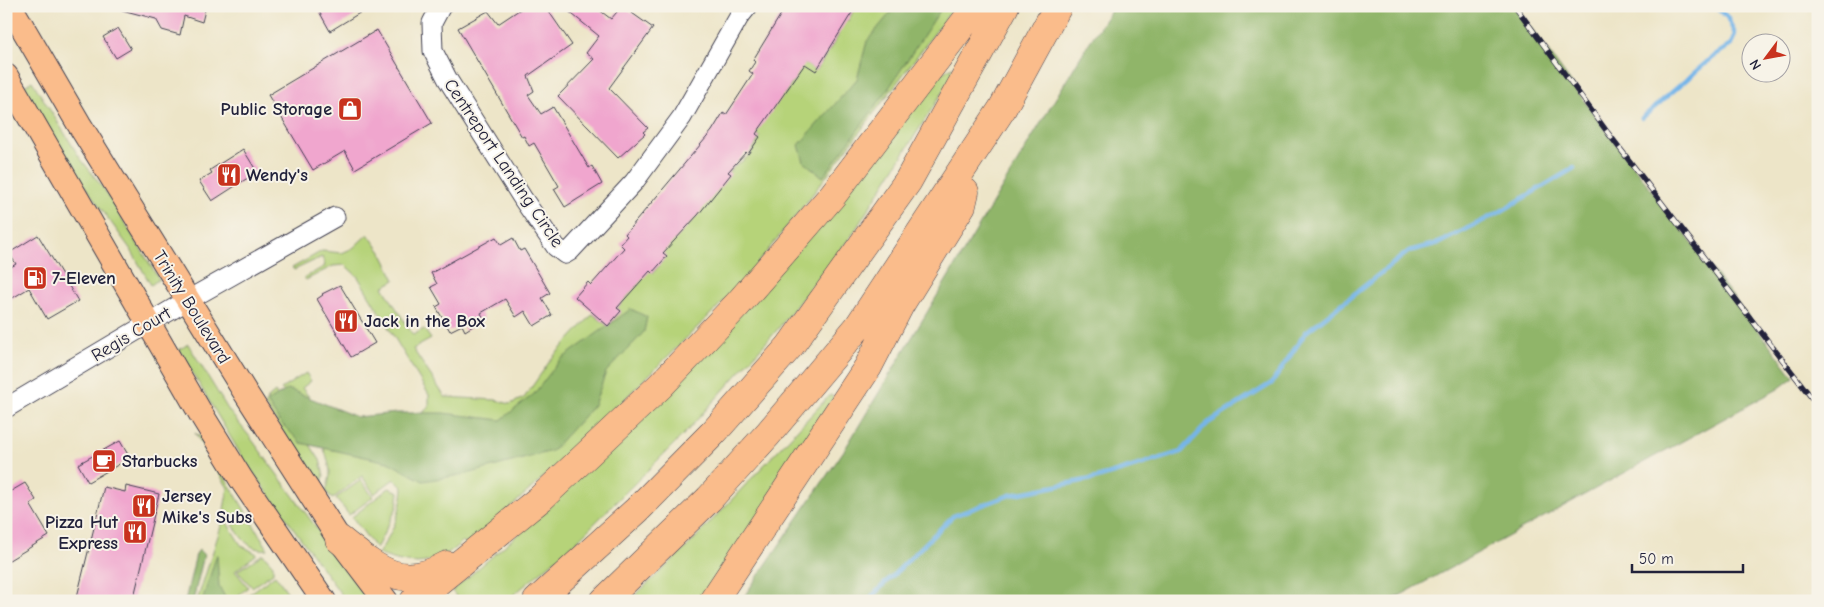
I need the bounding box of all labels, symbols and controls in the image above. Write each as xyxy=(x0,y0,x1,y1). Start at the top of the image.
north arrow xyxy=(1742,32,1792,82)
text: N xyxy=(1746,56,1765,73)
street label: Centreport Landing Circle xyxy=(439,75,568,252)
shop icon: Public Storage xyxy=(337,96,363,122)
place label: Public Storage xyxy=(221,99,332,120)
restaurant icon: Wendy's xyxy=(216,162,242,188)
place label: Wendy's xyxy=(246,165,308,186)
street label: Trinity Boulevard xyxy=(148,247,235,368)
fuel station icon: 7-Eleven xyxy=(22,265,48,291)
place label: 7-Eleven xyxy=(52,268,116,289)
street label: Regis Court xyxy=(88,302,175,366)
restaurant icon: Jack in the Box xyxy=(333,308,359,334)
place label: Jack in the Box xyxy=(364,311,485,332)
cafe icon: Starbucks xyxy=(91,448,117,474)
place label: Starbucks xyxy=(122,451,198,472)
place label: Jersey Mike's Subs xyxy=(162,486,253,528)
restaurant icon: Jersey Mike's Subs xyxy=(131,493,157,519)
place label: Pizza Hut Express xyxy=(45,512,119,554)
restaurant icon: Pizza Hut Express xyxy=(122,519,148,545)
scale bar xyxy=(1632,542,1743,574)
text: 50 m xyxy=(1639,550,1674,568)

